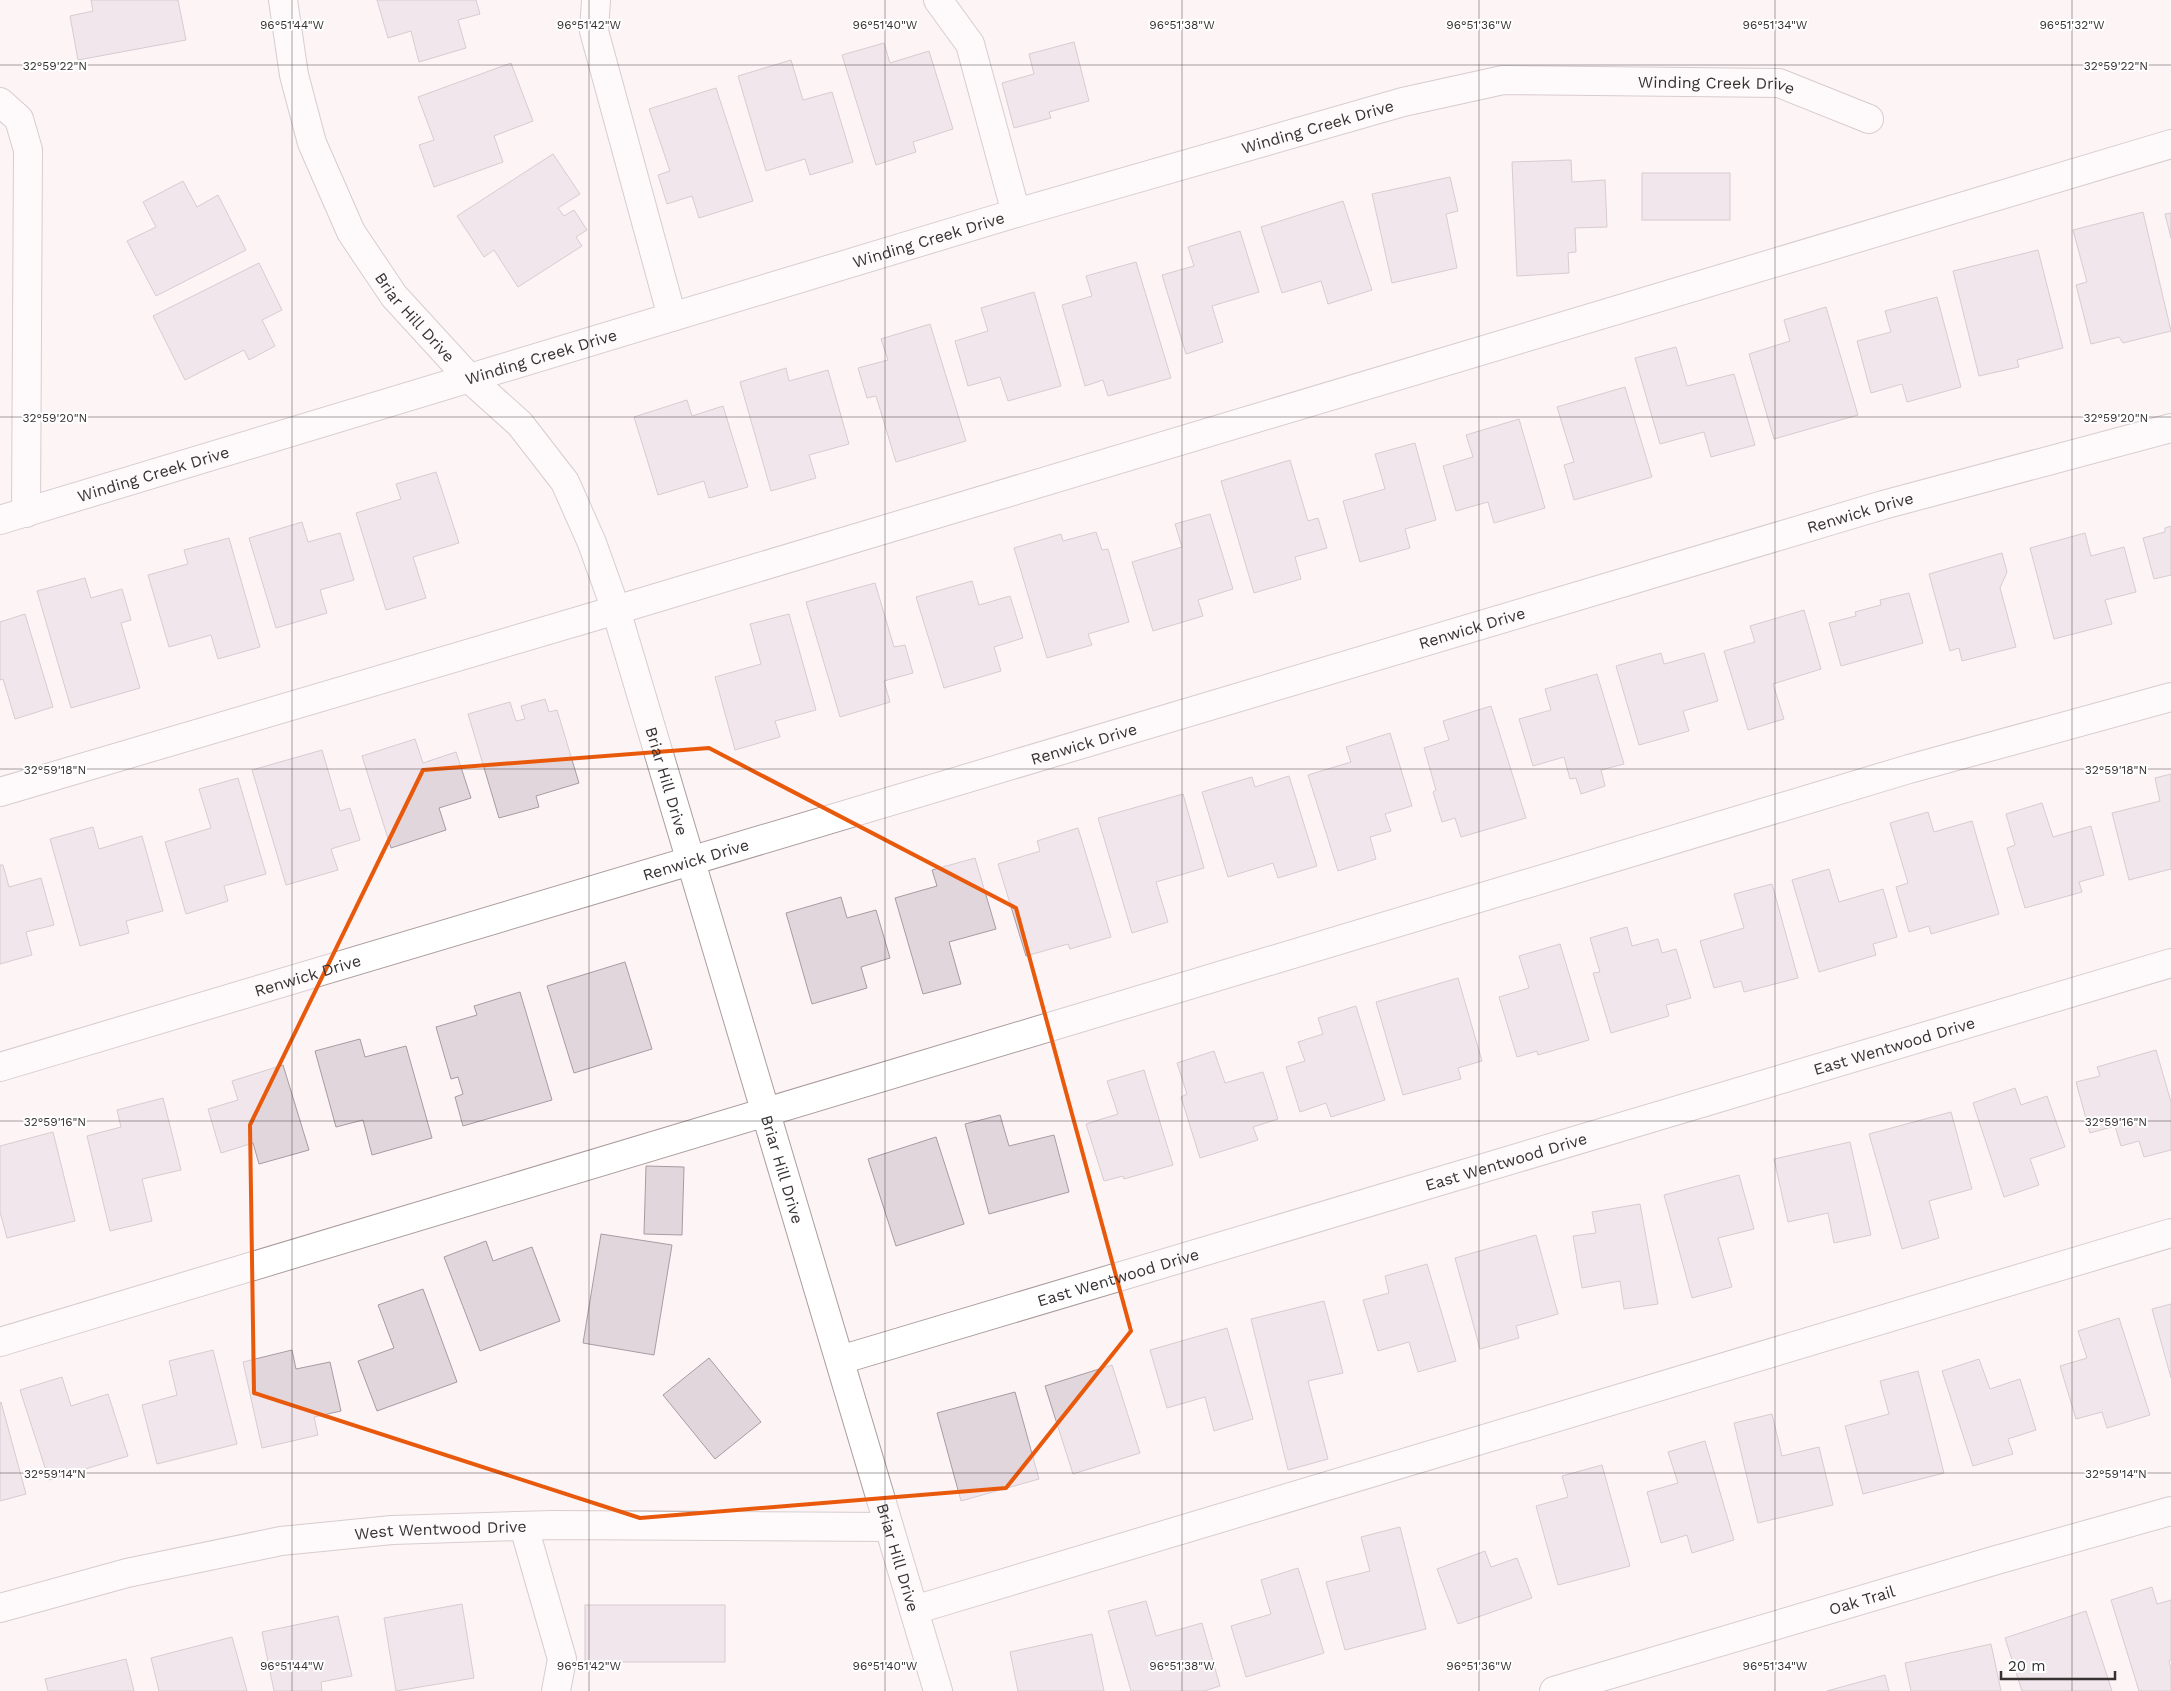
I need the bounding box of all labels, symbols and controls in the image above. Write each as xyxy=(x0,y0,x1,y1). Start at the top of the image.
text: 96°51'44"W xyxy=(260,18,324,32)
text: 96°51'42"W xyxy=(557,18,622,32)
text: 96°51'40"W xyxy=(853,18,918,32)
text: 96°51'38"W xyxy=(1149,18,1215,32)
text: 96°51'36"W xyxy=(1446,18,1512,32)
text: 96°51'34"W xyxy=(1743,18,1808,32)
text: 96°51'32"W xyxy=(2039,18,2105,32)
text: 32°59'22"N xyxy=(23,59,87,73)
text: 32°59'22"N xyxy=(2084,59,2148,73)
street label: Winding Creek Drive xyxy=(1638,72,1798,98)
street label: Winding Creek Drive xyxy=(1239,96,1396,158)
street label: Winding Creek Drive xyxy=(851,208,1007,272)
street label: Briar Hill Drive xyxy=(371,269,459,366)
street label: Winding Creek Drive xyxy=(463,325,619,389)
text: 32°59'20"N xyxy=(23,411,87,425)
text: 32°59'20"N xyxy=(2084,411,2148,425)
street label: Winding Creek Drive xyxy=(75,442,231,506)
street label: Renwick Drive xyxy=(1805,488,1915,537)
street label: Renwick Drive xyxy=(1417,603,1527,653)
street label: Renwick Drive xyxy=(1028,719,1139,769)
street label: Briar Hill Drive xyxy=(641,725,692,838)
text: 32°59'18"N xyxy=(24,763,86,777)
text: 32°59'18"N xyxy=(2085,763,2147,777)
street label: Renwick Drive xyxy=(640,835,751,885)
street label: Renwick Drive xyxy=(252,951,363,1001)
street label: East Wentwood Drive xyxy=(1811,1013,1977,1079)
street label: Briar Hill Drive xyxy=(757,1113,807,1226)
text: 32°59'16"N xyxy=(24,1115,86,1129)
text: 32°59'16"N xyxy=(2085,1115,2147,1129)
street label: East Wentwood Drive xyxy=(1423,1129,1589,1195)
street label: East Wentwood Drive xyxy=(1035,1245,1201,1311)
text: 32°59'14"N xyxy=(24,1467,86,1481)
text: 32°59'14"N xyxy=(2085,1467,2147,1481)
street label: Briar Hill Drive xyxy=(873,1501,923,1614)
street label: West Wentwood Drive xyxy=(353,1517,527,1544)
street label: Oak Trail xyxy=(1827,1582,1897,1619)
scale bar xyxy=(2001,1648,2115,1680)
text: 20 m xyxy=(2008,1657,2046,1675)
text: 96°51'44"W xyxy=(260,1659,324,1673)
text: 96°51'42"W xyxy=(557,1659,622,1673)
text: 96°51'40"W xyxy=(853,1659,918,1673)
text: 96°51'38"W xyxy=(1149,1659,1215,1673)
text: 96°51'36"W xyxy=(1446,1659,1512,1673)
text: 96°51'34"W xyxy=(1743,1659,1808,1673)

